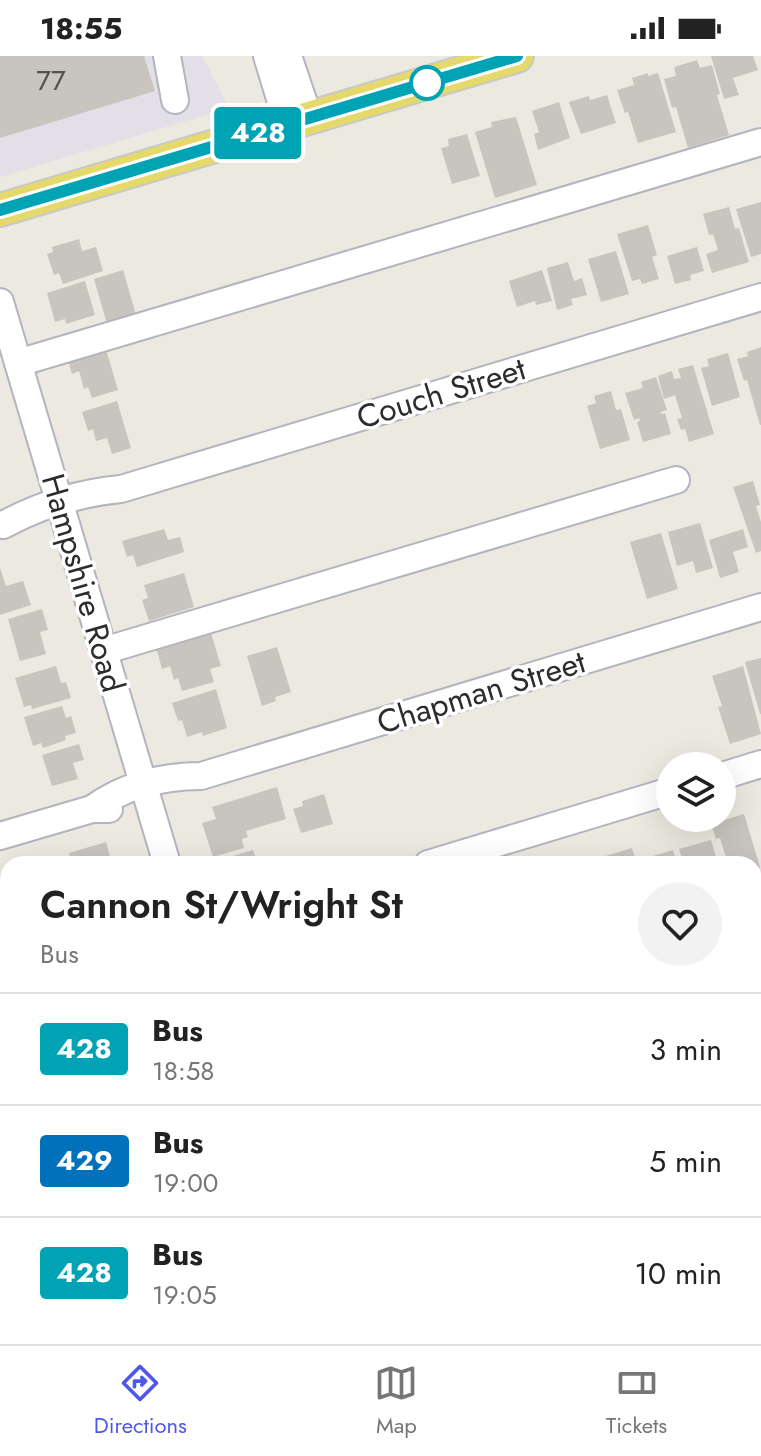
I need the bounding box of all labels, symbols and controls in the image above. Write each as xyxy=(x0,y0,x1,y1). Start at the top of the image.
text: 18:55 xyxy=(40,7,122,50)
house number: 77 xyxy=(36,60,66,101)
unlabelled marker xyxy=(410,66,444,100)
line badge: 428 xyxy=(212,107,304,159)
text: 428 xyxy=(230,112,286,153)
street label: Couch Street xyxy=(351,345,531,440)
street label: Hampshire Road xyxy=(30,468,136,698)
street label: Chapman Street xyxy=(371,638,591,745)
map controls xyxy=(656,752,736,832)
button: layers xyxy=(656,752,736,832)
text: Cannon St/Wright St xyxy=(40,877,403,932)
button: heart xyxy=(638,882,722,966)
text: Bus xyxy=(40,935,79,973)
text: Bus xyxy=(152,1009,203,1052)
text: 428 xyxy=(56,1028,112,1069)
text: 3 min xyxy=(650,1028,722,1071)
text: 18:58 xyxy=(152,1052,215,1090)
text: Bus xyxy=(153,1121,204,1164)
text: 429 xyxy=(56,1140,113,1181)
text: 5 min xyxy=(649,1140,722,1183)
text: 19:00 xyxy=(153,1164,218,1202)
text: Bus xyxy=(152,1233,203,1276)
text: 428 xyxy=(56,1252,112,1293)
text: 10 min xyxy=(635,1252,722,1295)
text: 19:05 xyxy=(152,1276,217,1314)
tab: Directions xyxy=(94,1361,187,1441)
tab: Map xyxy=(374,1361,418,1441)
tab: Tickets xyxy=(606,1361,667,1441)

